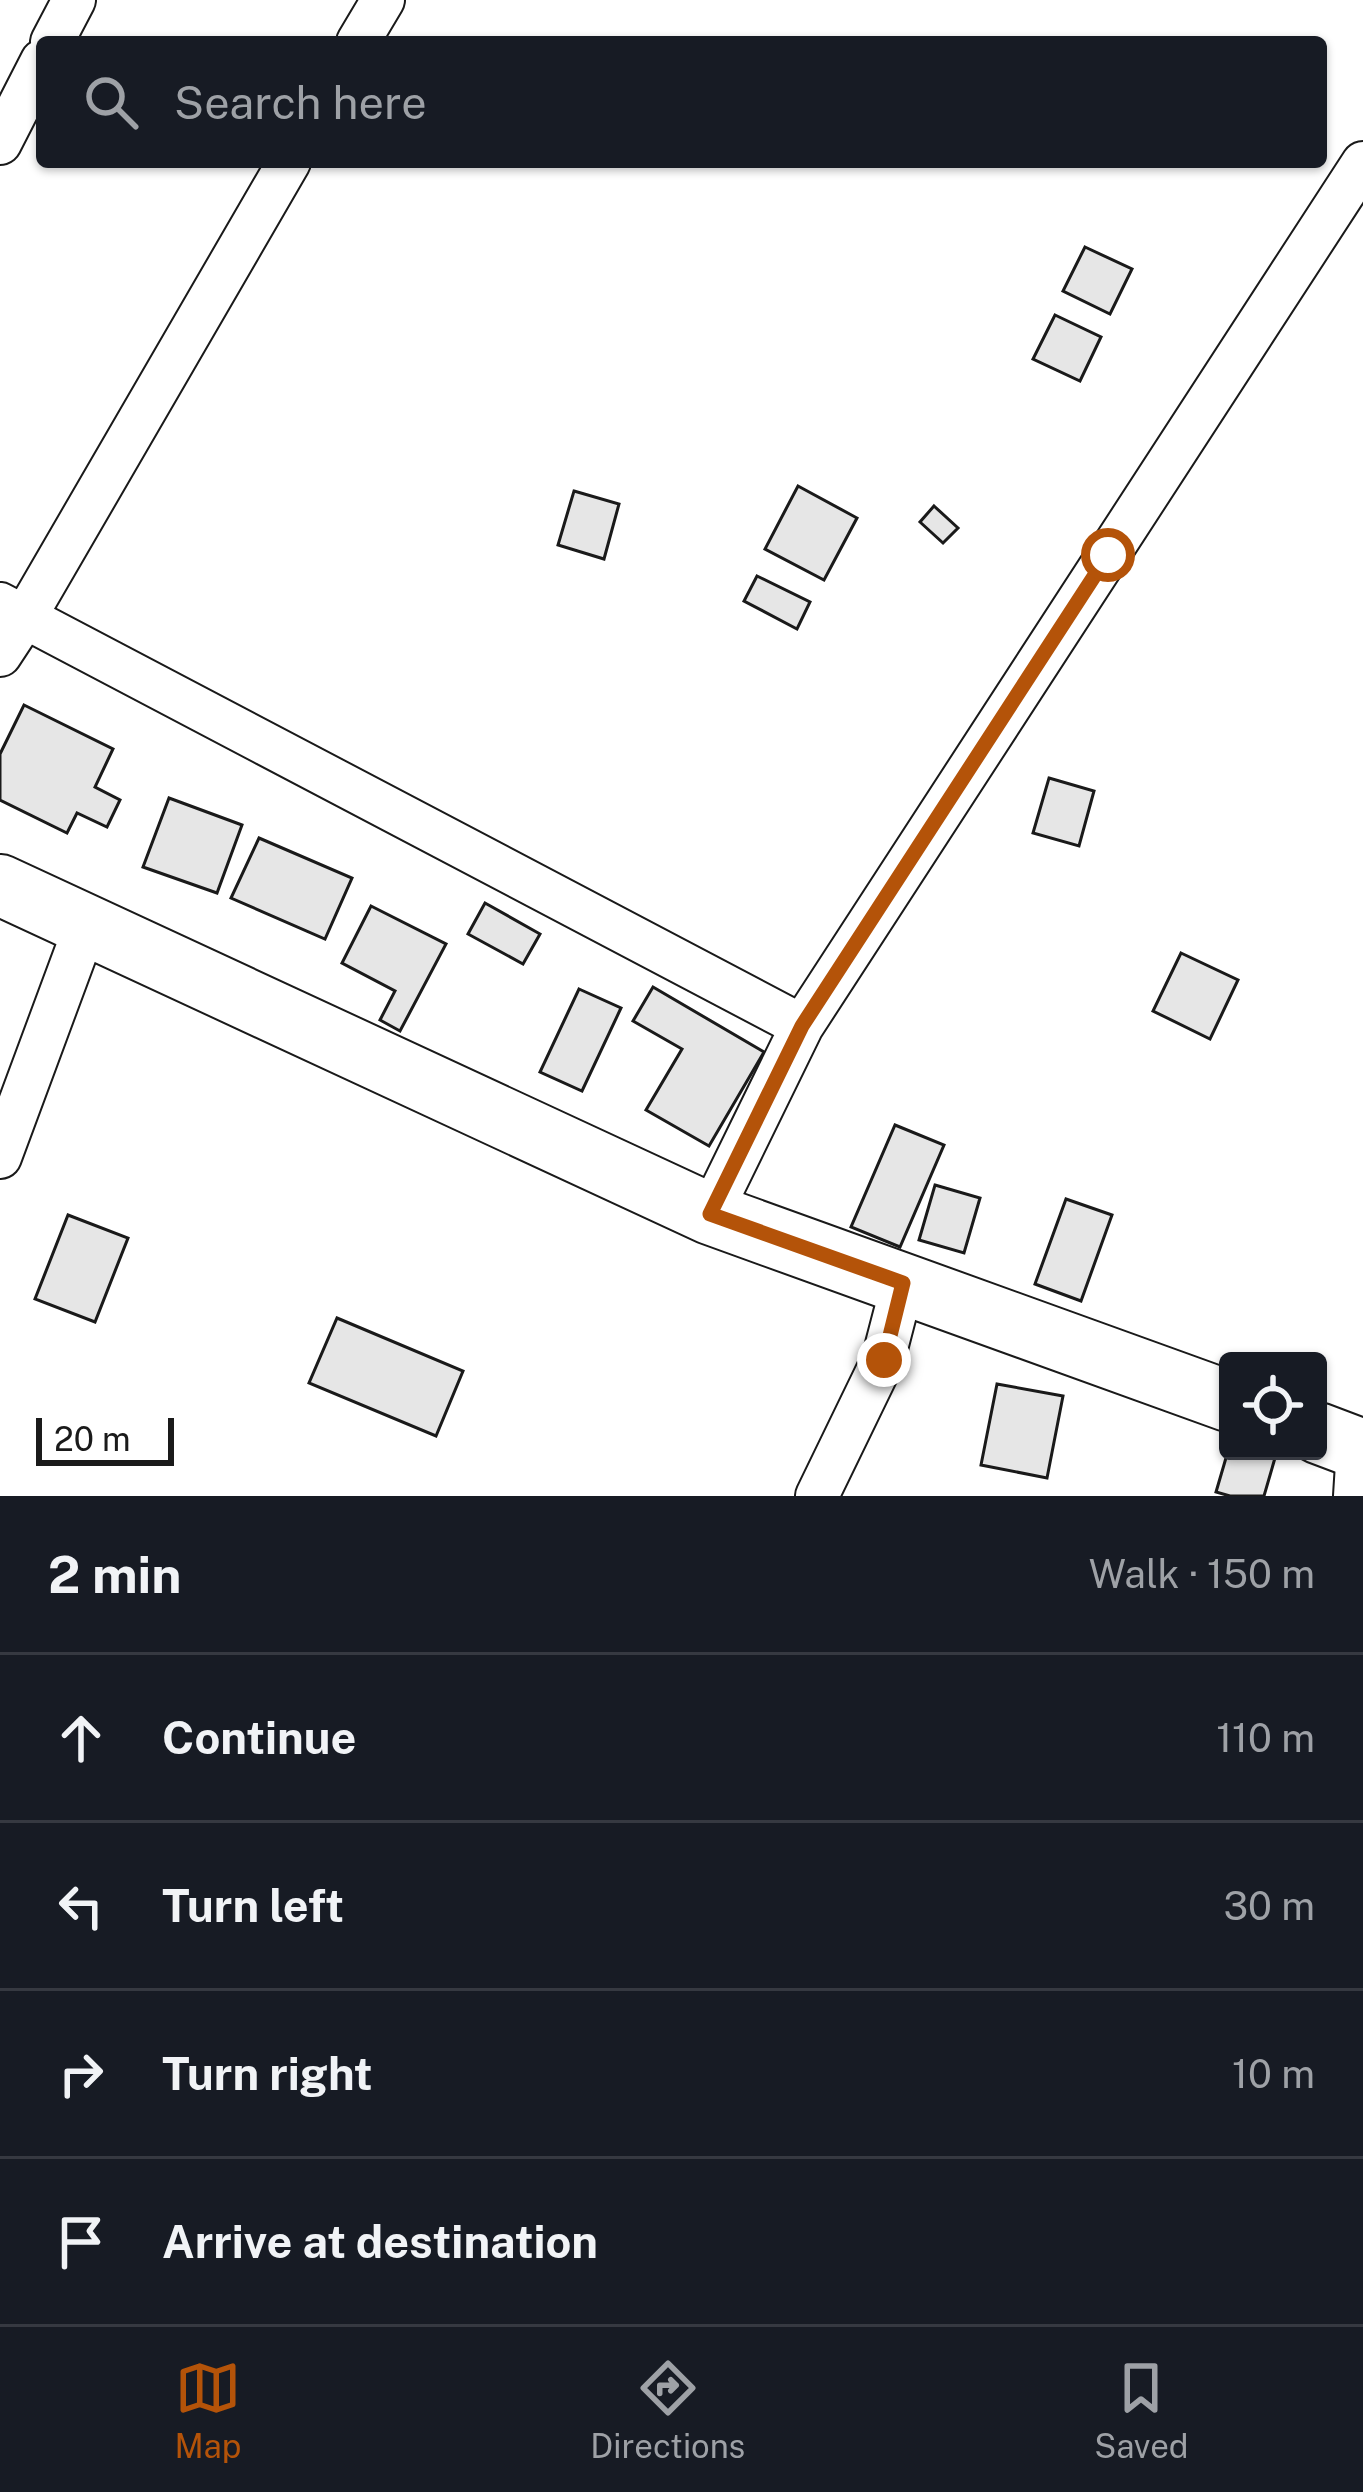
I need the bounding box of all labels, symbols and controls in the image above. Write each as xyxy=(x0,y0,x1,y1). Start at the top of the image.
search box xyxy=(36,36,1327,168)
icon: search xyxy=(78,69,144,135)
text: Search here xyxy=(174,76,427,129)
route start xyxy=(1081,528,1135,582)
route end xyxy=(857,1333,911,1387)
map controls xyxy=(1219,1352,1327,1460)
button: locate xyxy=(1219,1352,1327,1460)
scale bar xyxy=(36,1412,174,1465)
text: 20 m xyxy=(54,1420,130,1458)
text: 2 min xyxy=(48,1545,182,1604)
text: Walk · 150 m xyxy=(1089,1551,1315,1597)
icon: ahead xyxy=(48,1705,114,1771)
text: Continue xyxy=(162,1711,356,1764)
text: 110 m xyxy=(1216,1715,1315,1761)
icon: left xyxy=(48,1873,114,1939)
text: Turn left xyxy=(162,1879,344,1932)
text: 30 m xyxy=(1224,1883,1315,1929)
icon: right xyxy=(48,2041,114,2107)
text: Turn right xyxy=(162,2047,373,2100)
text: 10 m xyxy=(1232,2051,1315,2097)
icon: arrive xyxy=(48,2209,114,2275)
text: Arrive at destination xyxy=(162,2215,598,2268)
tab: Map xyxy=(174,2355,241,2465)
tab: Directions xyxy=(590,2355,745,2465)
tab: Saved xyxy=(1094,2355,1189,2465)

